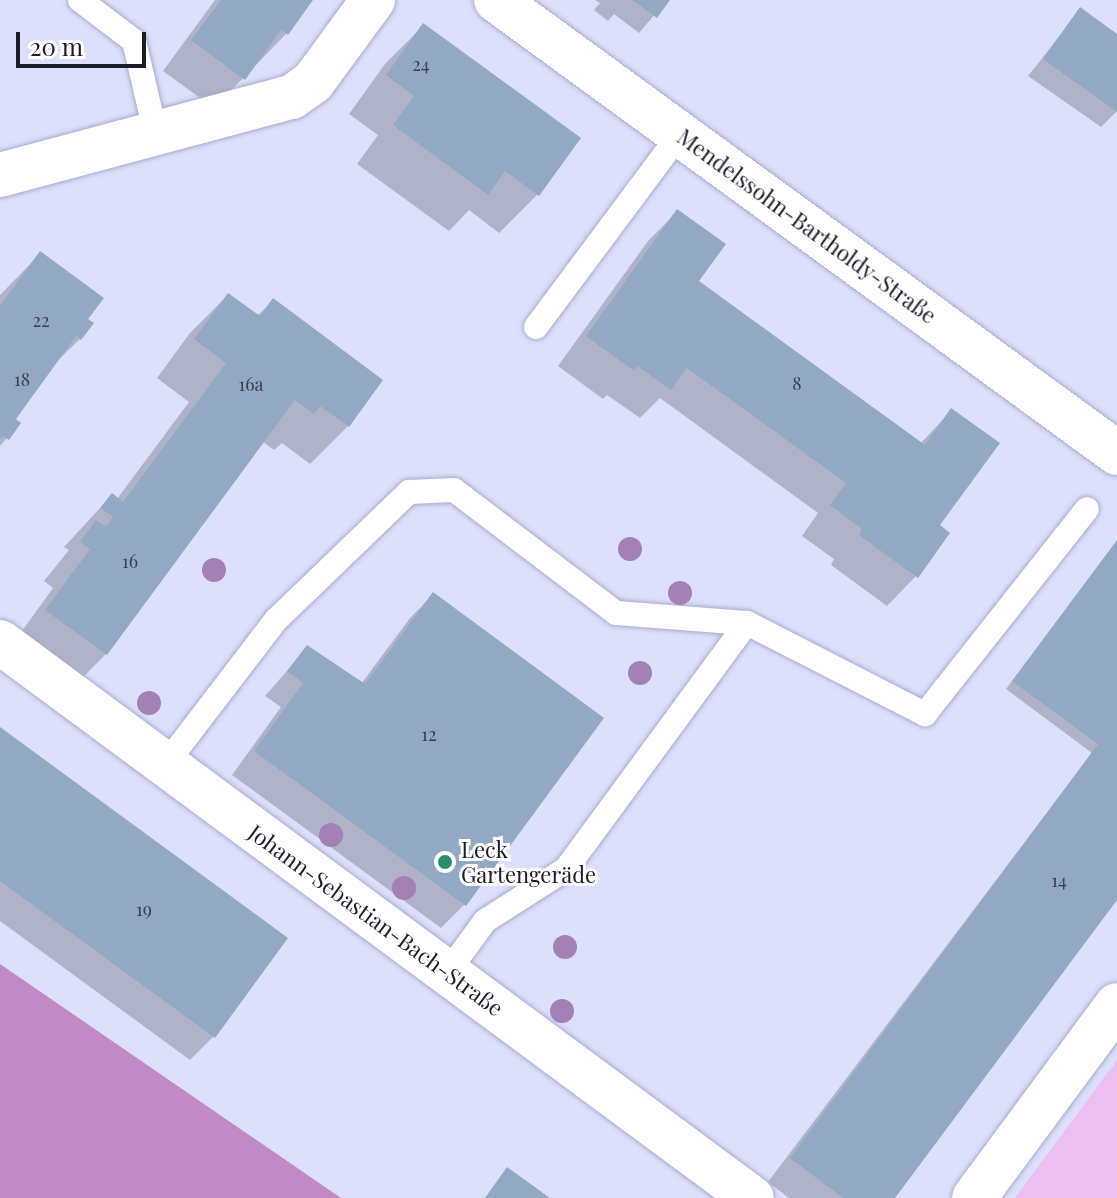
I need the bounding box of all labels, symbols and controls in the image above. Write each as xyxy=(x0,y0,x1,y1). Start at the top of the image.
scale bar xyxy=(20,16,150,66)
text: 20 m xyxy=(30,30,83,62)
house number: 24 xyxy=(412,53,430,75)
street label: Mendelssohn-Bartholdy-Straße xyxy=(672,123,942,329)
house number: 22 xyxy=(32,309,50,331)
house number: 18 xyxy=(14,368,30,390)
house number: 8 xyxy=(792,372,802,394)
house number: 16a xyxy=(239,373,263,395)
house number: 16 xyxy=(122,550,138,572)
house number: 12 xyxy=(421,723,437,745)
street label: Johann-Sebastian-Bach-Straße xyxy=(244,819,508,1021)
place label: Leck Gartengeräde xyxy=(461,836,596,888)
marker: Leck Gartengeräde xyxy=(436,853,454,871)
house number: 14 xyxy=(1051,869,1067,891)
house number: 19 xyxy=(136,898,152,920)

